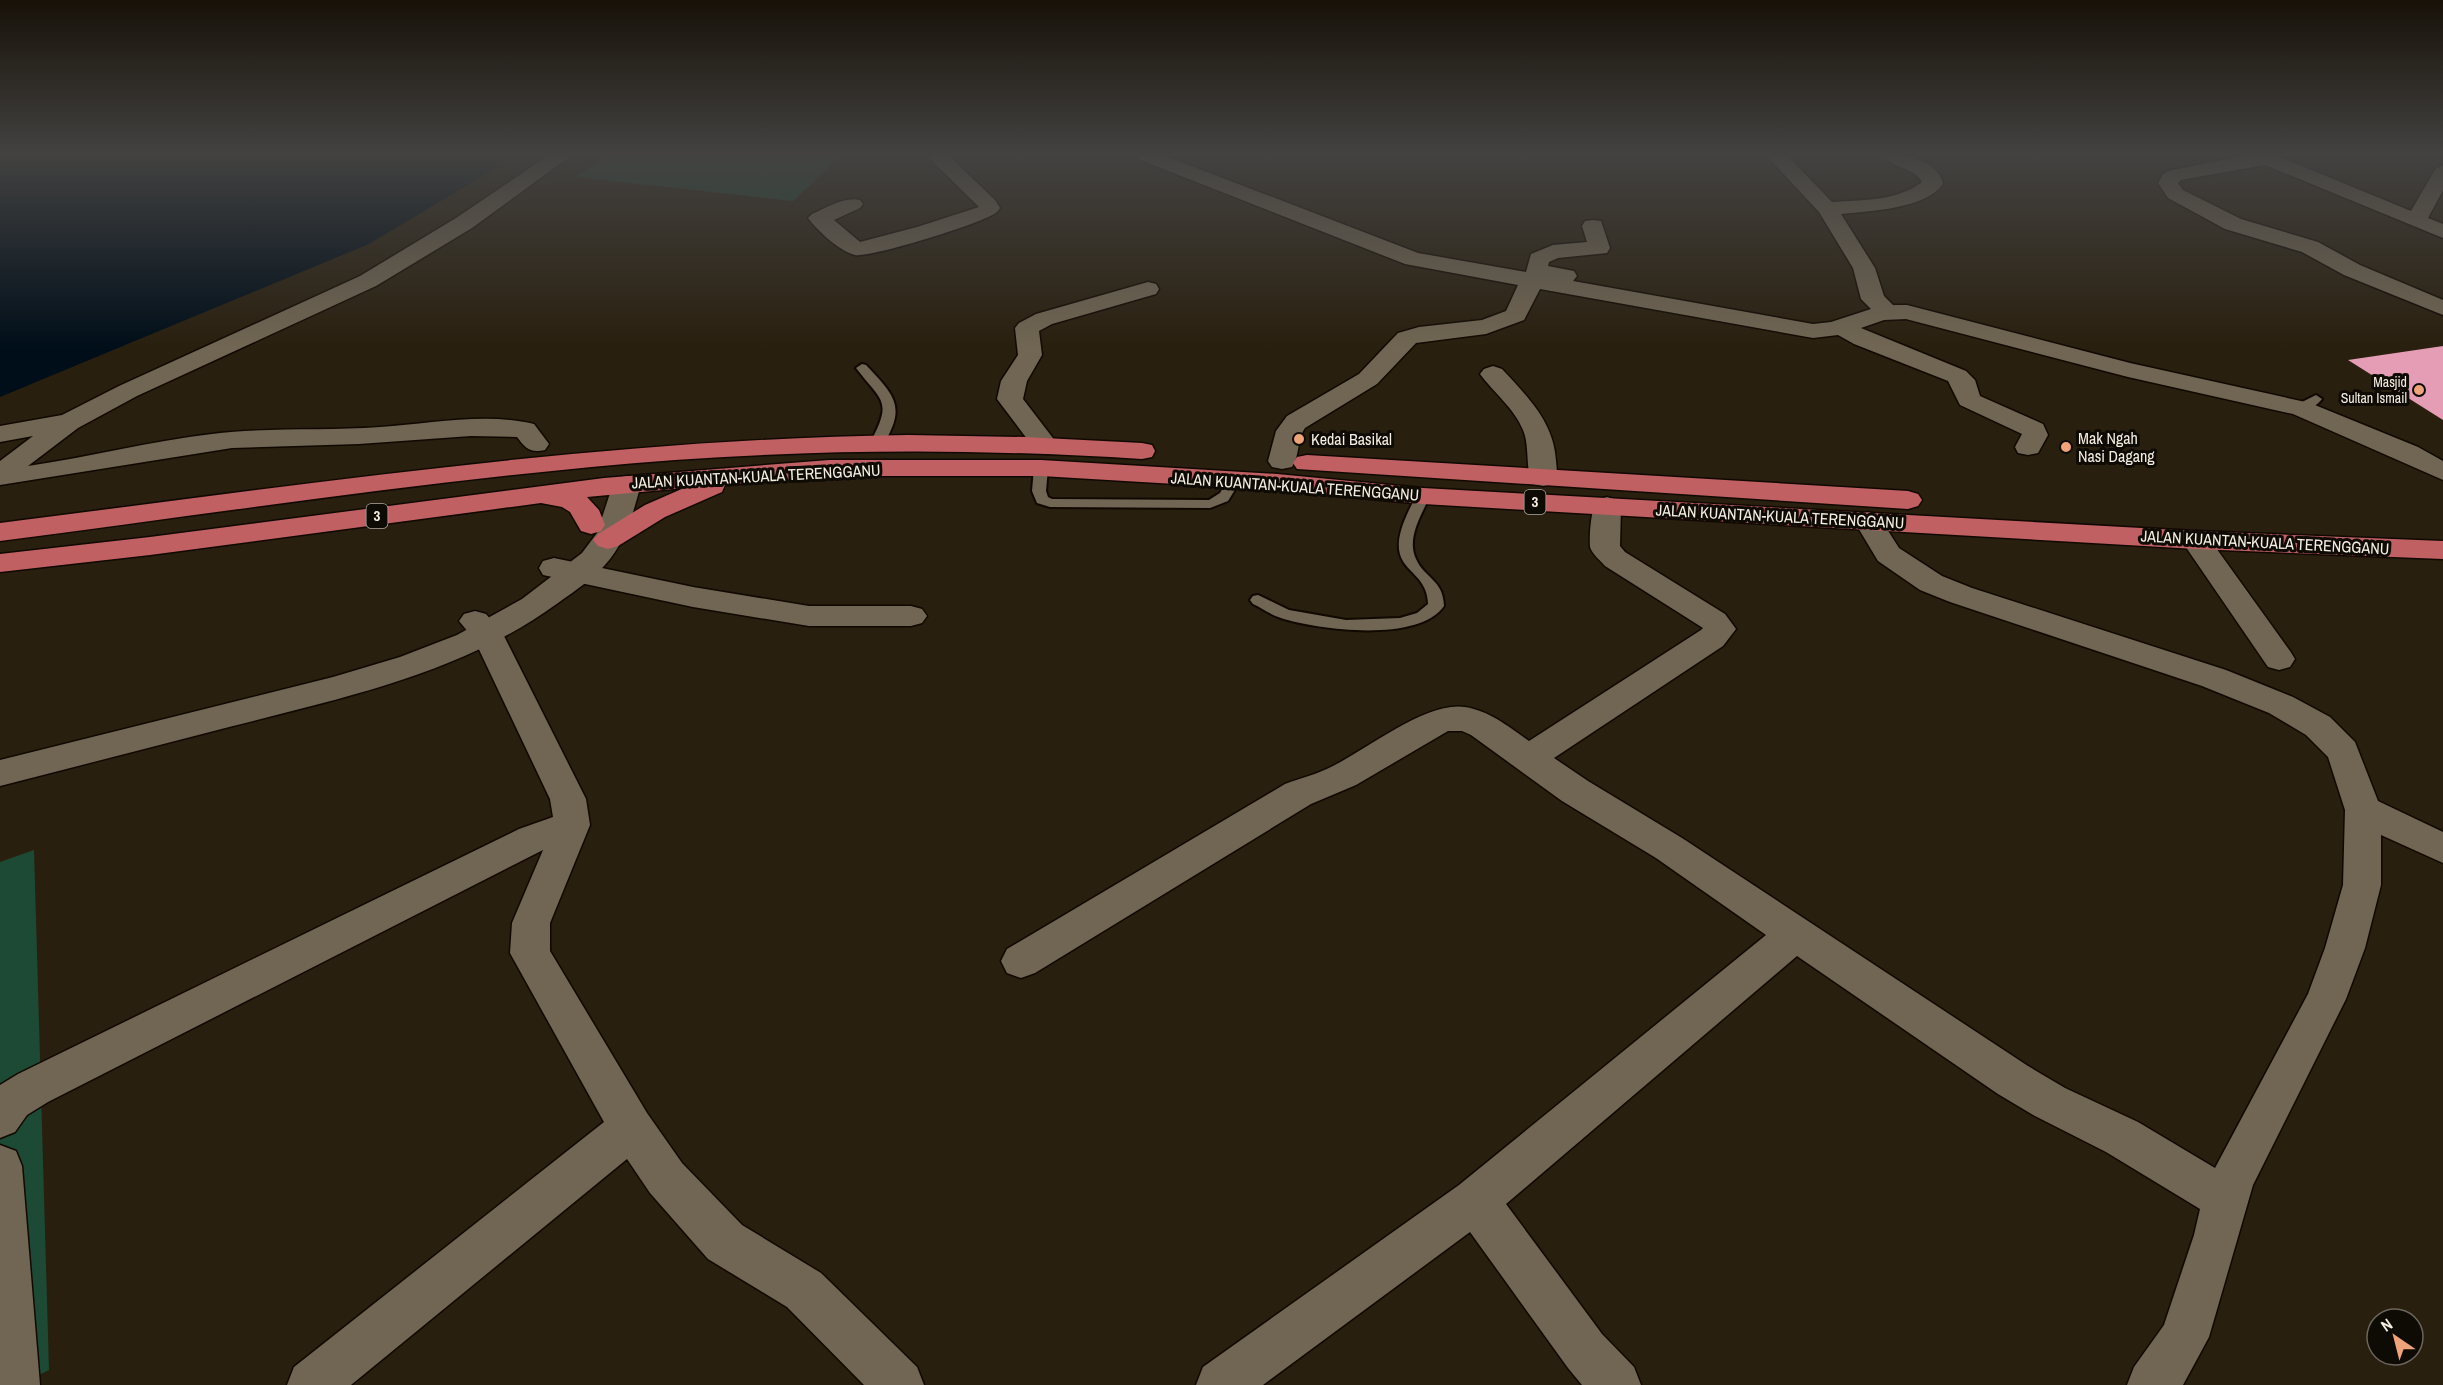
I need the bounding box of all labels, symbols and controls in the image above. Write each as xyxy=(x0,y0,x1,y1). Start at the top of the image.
place label: Masjid Sultan Ismail xyxy=(2341,373,2407,407)
marker: Masjid Sultan Ismail xyxy=(2412,383,2426,397)
place label: Mak Ngah Nasi Dagang xyxy=(2078,427,2155,467)
place label: Kedai Basikal xyxy=(1311,428,1392,450)
marker: Kedai Basikal xyxy=(1292,432,1306,446)
marker: Mak Ngah Nasi Dagang xyxy=(2059,440,2073,454)
street label: JALAN KUANTAN-KUALA TERENGGANU xyxy=(631,459,881,493)
street label: JALAN KUANTAN-KUALA TERENGGANU xyxy=(1170,466,1420,506)
road number: 3 xyxy=(1524,490,1546,514)
street label: JALAN KUANTAN-KUALA TERENGGANU xyxy=(1655,499,1905,533)
road number: 3 xyxy=(366,504,388,528)
street label: JALAN KUANTAN-KUALA TERENGGANU xyxy=(2140,525,2390,559)
north arrow xyxy=(2365,1307,2425,1367)
text: N xyxy=(2376,1313,2397,1336)

